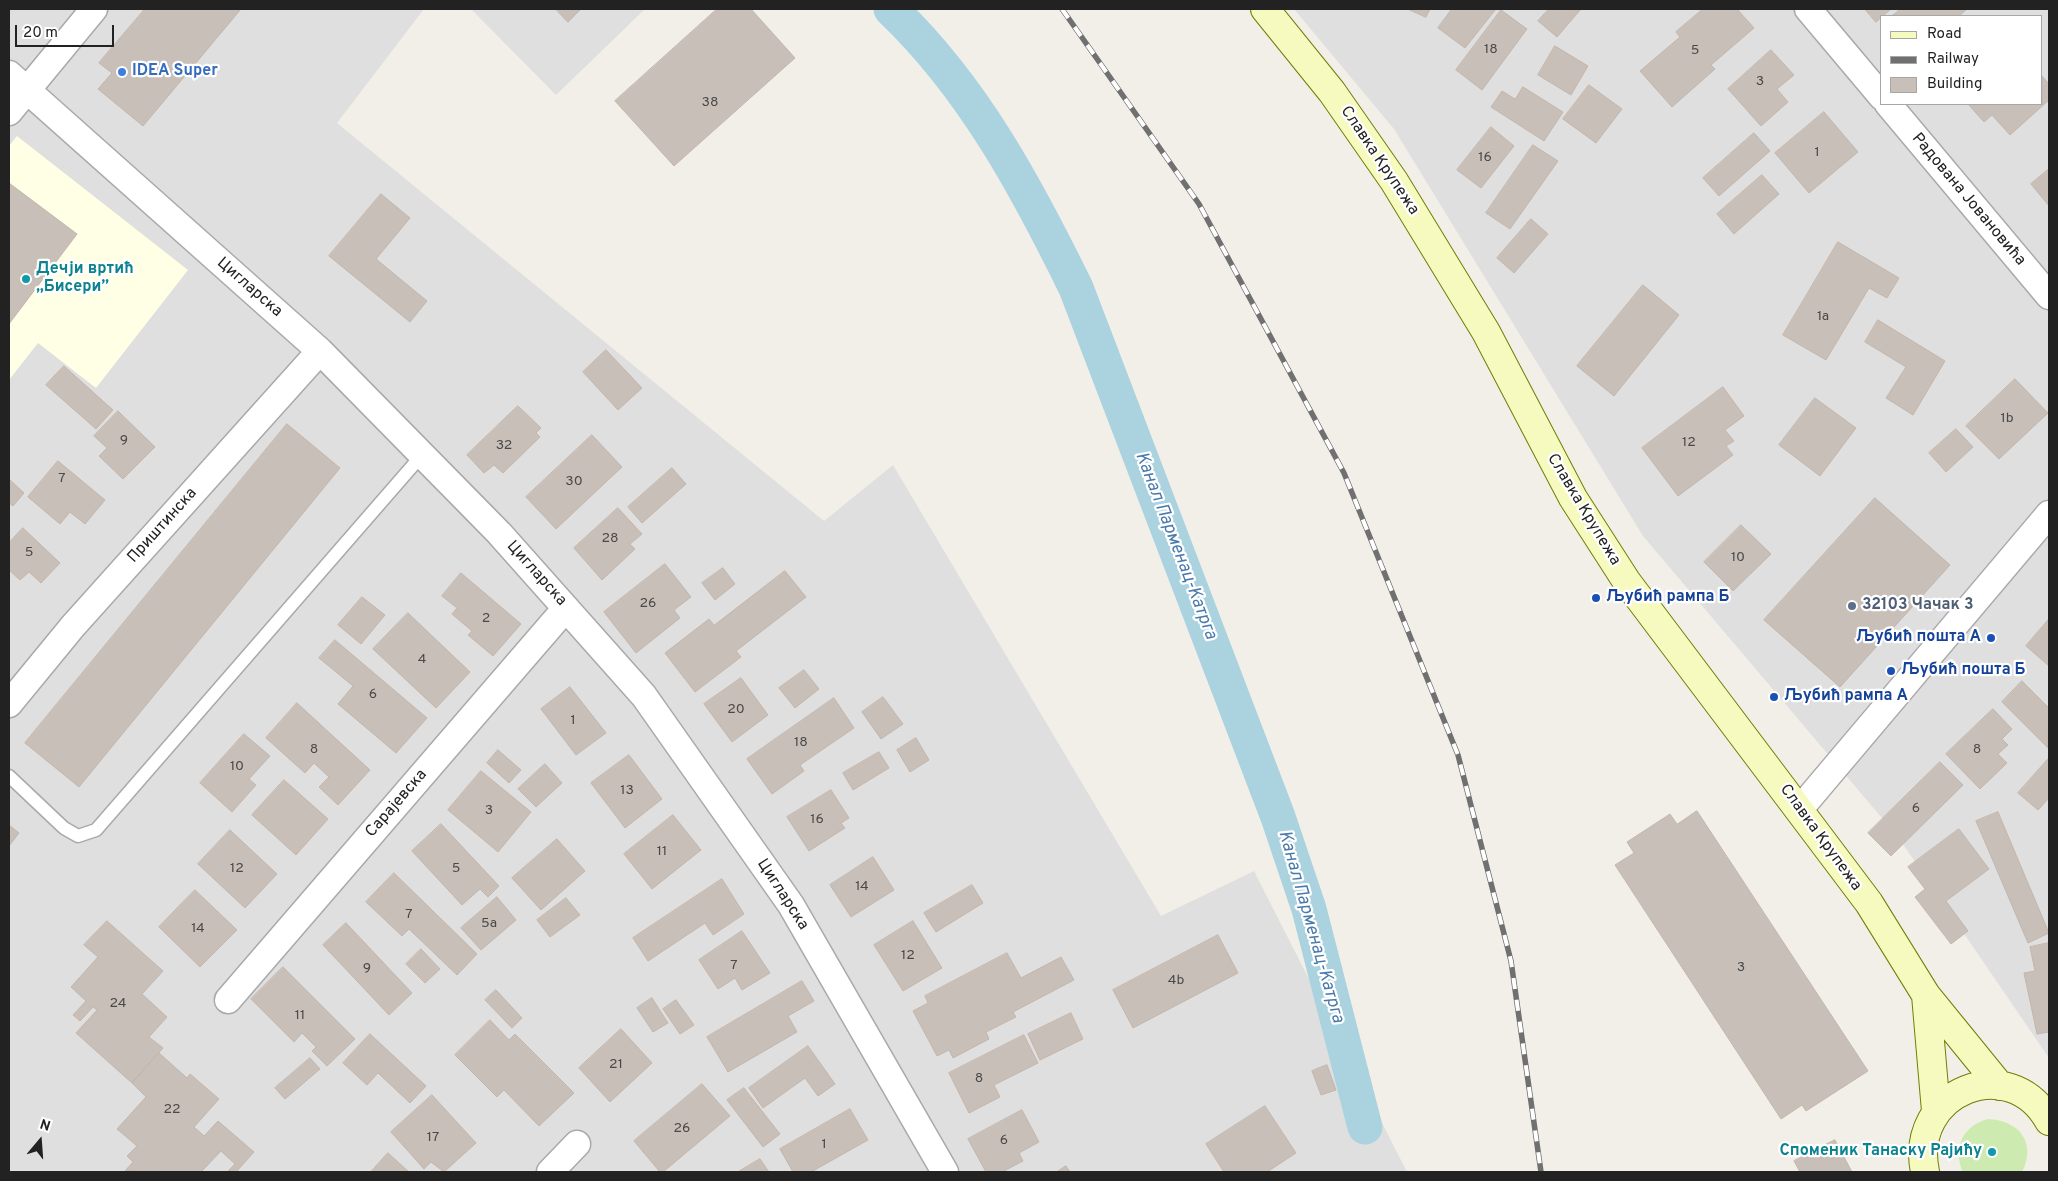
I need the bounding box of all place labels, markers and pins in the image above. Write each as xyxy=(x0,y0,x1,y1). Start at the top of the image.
place label: IDEA Super xyxy=(132,62,218,82)
marker: IDEA Super xyxy=(116,66,128,78)
place label: Дечји вртић „Бисери” xyxy=(36,260,134,298)
marker: Дечји вртић „Бисери” xyxy=(20,273,32,285)
place label: Љубић рампа Б xyxy=(1606,588,1729,608)
marker: Љубић рампа Б xyxy=(1590,592,1602,604)
place label: 32103 Чачак 3 xyxy=(1862,596,1974,616)
marker: 32103 Чачак 3 xyxy=(1846,600,1858,612)
place label: Љубић пошта А xyxy=(1856,628,1981,648)
marker: Љубић пошта А xyxy=(1985,632,1997,644)
place label: Љубић пошта Б xyxy=(1901,661,2026,681)
marker: Љубић пошта Б xyxy=(1885,665,1897,677)
place label: Љубић рампа А xyxy=(1784,687,1908,707)
marker: Љубић рампа А xyxy=(1768,691,1780,703)
place label: Споменик Танаску Рајићу xyxy=(1780,1142,1982,1162)
marker: Споменик Танаску Рајићу xyxy=(1986,1146,1998,1158)

